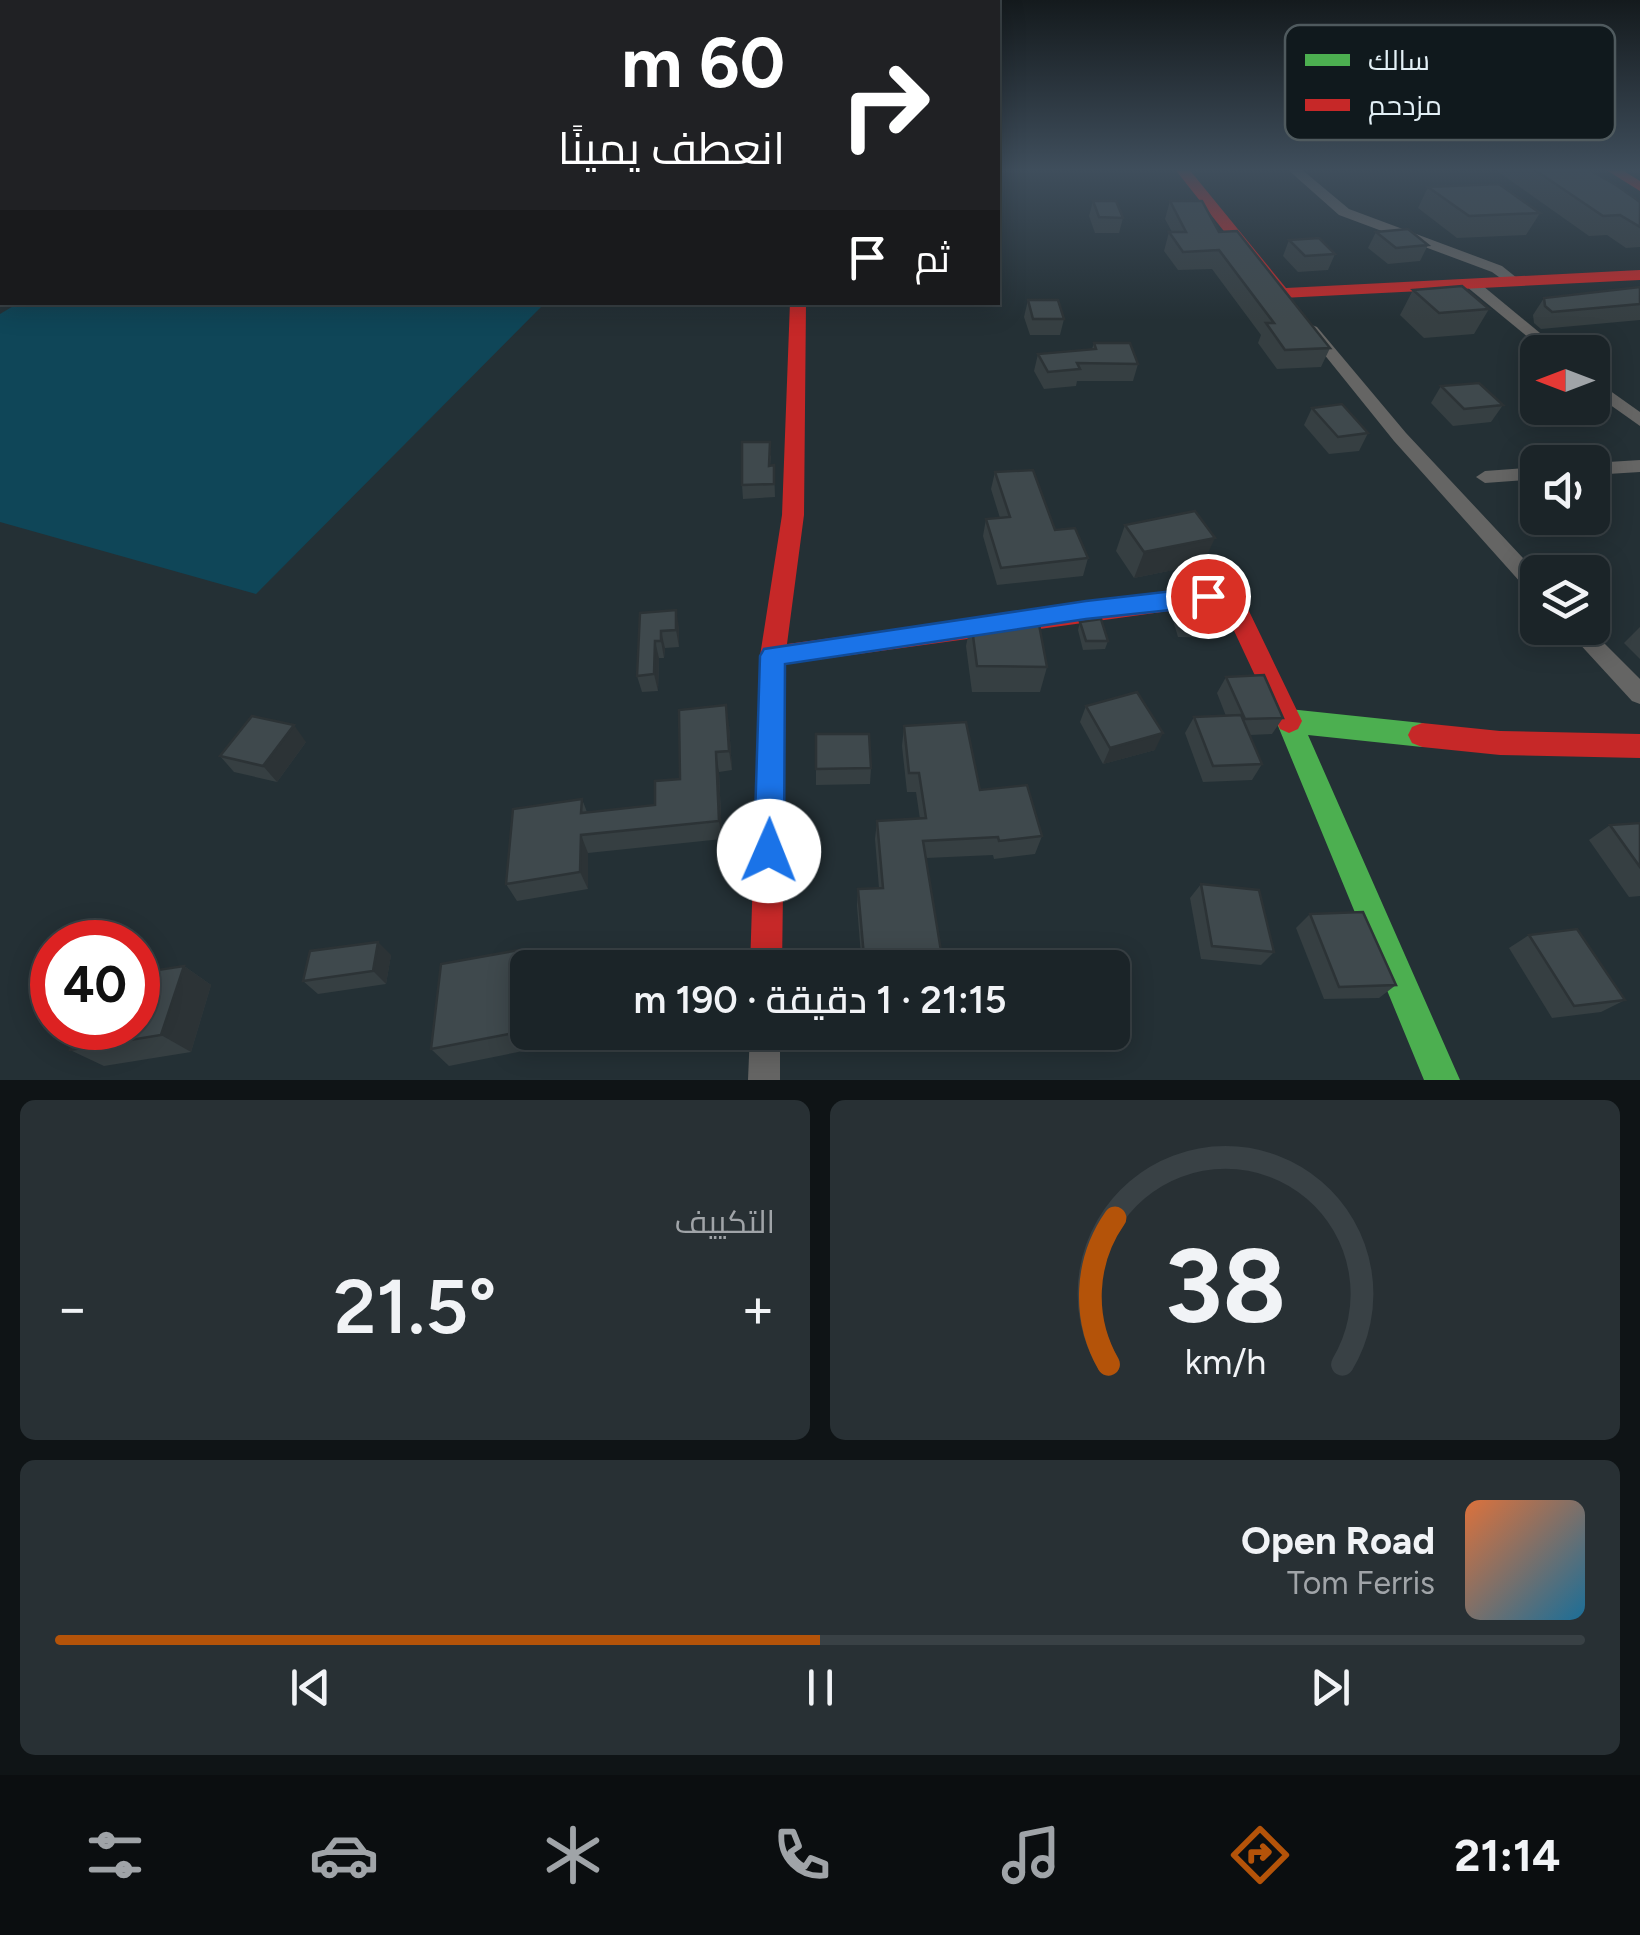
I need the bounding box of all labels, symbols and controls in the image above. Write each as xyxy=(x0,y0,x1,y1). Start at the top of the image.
text: 60 m xyxy=(621,20,785,105)
legend xyxy=(1285,25,1615,140)
icon: right xyxy=(820,40,950,170)
text: سالك xyxy=(1368,43,1430,77)
text: مزدحم xyxy=(1368,88,1442,125)
text: انعطف يمينًا xyxy=(558,121,785,175)
icon: arrive xyxy=(840,230,895,285)
text: ثم xyxy=(915,236,950,282)
north arrow xyxy=(1520,335,1610,425)
map controls xyxy=(1520,335,1610,645)
button: sound xyxy=(1520,445,1610,535)
pin xyxy=(1166,554,1251,639)
button: layers xyxy=(1520,555,1610,645)
icon: arrive xyxy=(1181,569,1236,624)
position arrow xyxy=(717,799,821,903)
speed limit sign: 40 xyxy=(30,920,160,1050)
text: 21:15 · 1 دقيقة · 190 m xyxy=(633,977,1007,1023)
text: التكييف xyxy=(675,1203,775,1241)
text: 38 xyxy=(1164,1223,1286,1348)
text: 21.5° xyxy=(333,1262,497,1352)
text: − xyxy=(55,1275,89,1341)
text: + xyxy=(741,1275,775,1341)
text: km/h xyxy=(1184,1340,1266,1383)
text: Open Road xyxy=(1241,1518,1435,1564)
text: Tom Ferris xyxy=(1287,1564,1435,1602)
icon: previous xyxy=(283,1660,338,1715)
icon: pause xyxy=(793,1660,848,1715)
icon: next xyxy=(1303,1660,1358,1715)
icon: filters xyxy=(80,1820,150,1890)
icon: car xyxy=(309,1820,379,1890)
icon: climate xyxy=(538,1820,608,1890)
icon: phone xyxy=(767,1820,837,1890)
icon: music xyxy=(996,1820,1066,1890)
icon: directions xyxy=(1225,1820,1295,1890)
text: 21:14 xyxy=(1454,1828,1560,1882)

